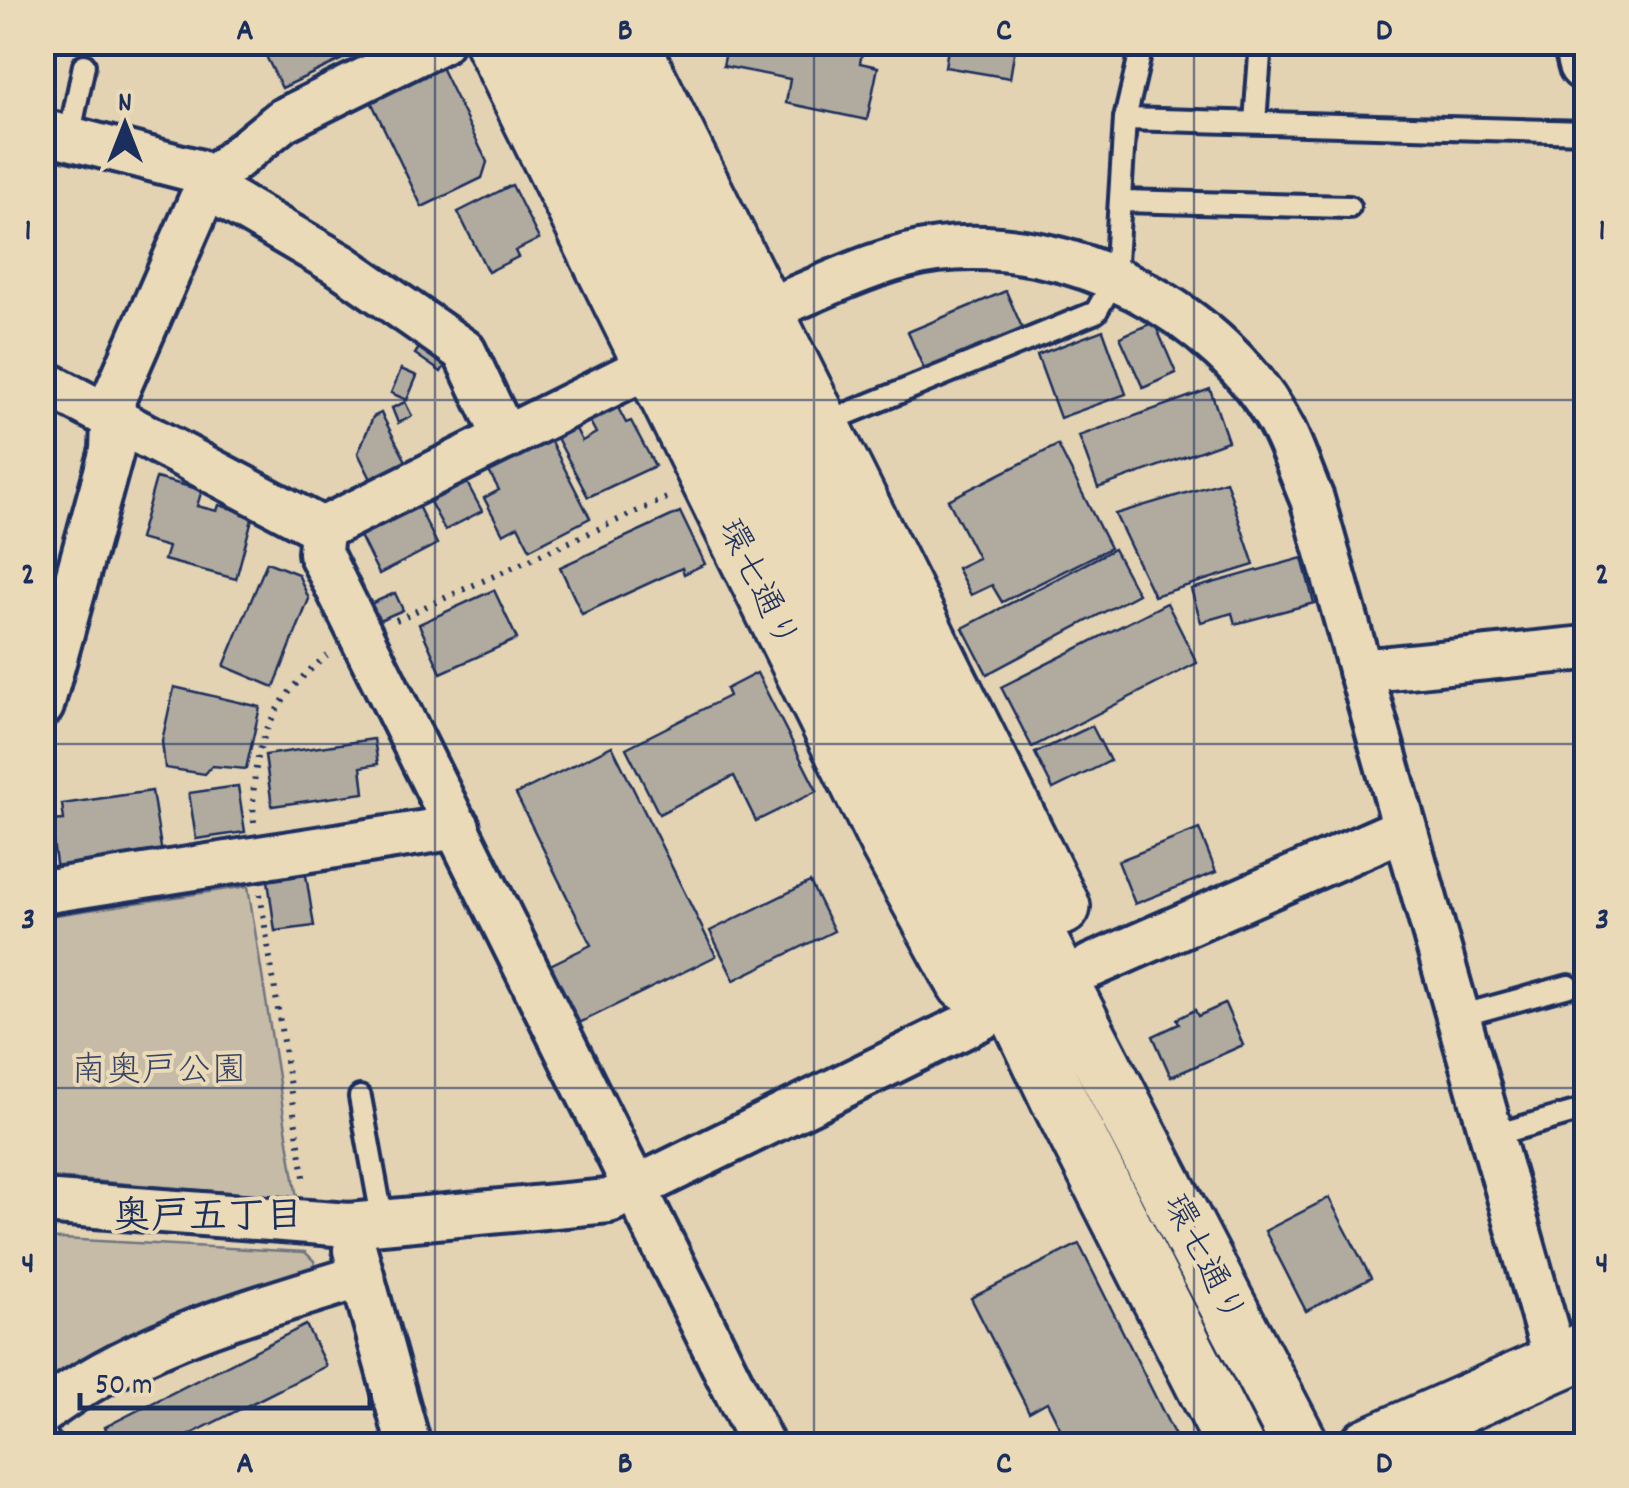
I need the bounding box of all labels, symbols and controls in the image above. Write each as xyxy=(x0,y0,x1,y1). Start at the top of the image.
text: A xyxy=(236,10,254,56)
text: B xyxy=(617,10,633,56)
text: C xyxy=(996,10,1012,56)
text: D xyxy=(1376,10,1393,56)
north arrow xyxy=(75,75,175,175)
text: N xyxy=(118,85,132,125)
text: 1 xyxy=(24,210,32,256)
text: 1 xyxy=(1598,210,1606,256)
street label: 環七通り xyxy=(702,511,809,659)
text: 2 xyxy=(21,554,35,600)
text: 2 xyxy=(1595,554,1609,600)
text: 3 xyxy=(21,899,35,945)
text: 3 xyxy=(1595,899,1609,945)
park label: 南奥戸公園 xyxy=(71,1048,247,1098)
street label: 環七通り xyxy=(1147,1187,1256,1334)
district label: 奥戸五丁目 xyxy=(113,1192,303,1247)
text: 4 xyxy=(21,1243,35,1289)
text: 4 xyxy=(1595,1243,1609,1289)
scale bar xyxy=(80,1348,370,1410)
text: 50 m xyxy=(95,1366,153,1409)
text: A xyxy=(236,1443,254,1488)
text: B xyxy=(617,1443,633,1488)
text: C xyxy=(996,1443,1012,1488)
text: D xyxy=(1376,1443,1393,1488)

